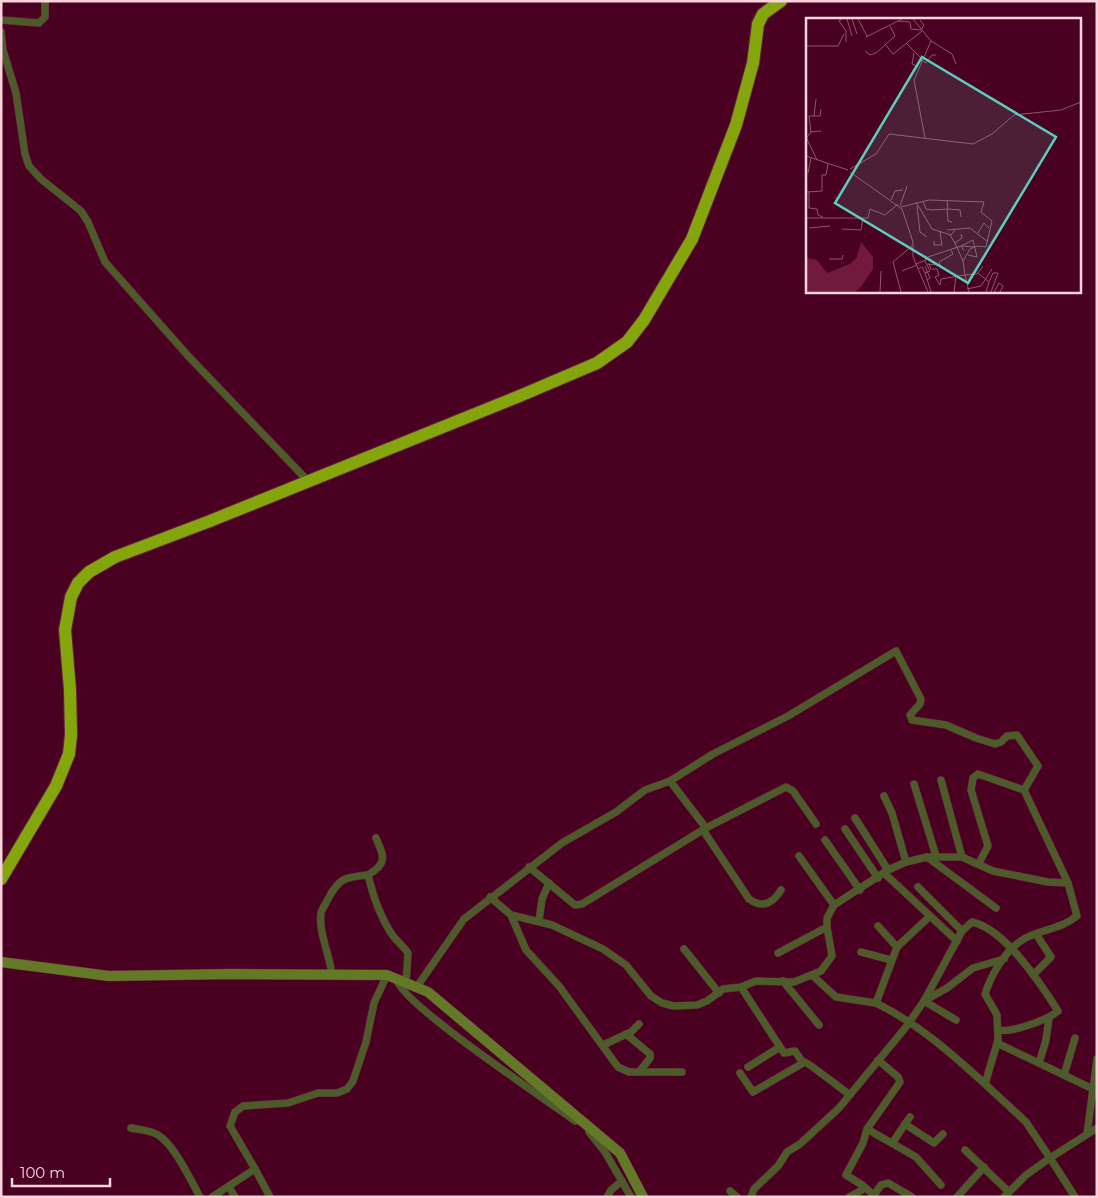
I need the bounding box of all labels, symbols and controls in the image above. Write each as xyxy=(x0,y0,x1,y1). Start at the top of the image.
inset map xyxy=(806,18,1080,292)
scale bar xyxy=(12,1156,110,1188)
text: 100 m xyxy=(20,1163,65,1182)

